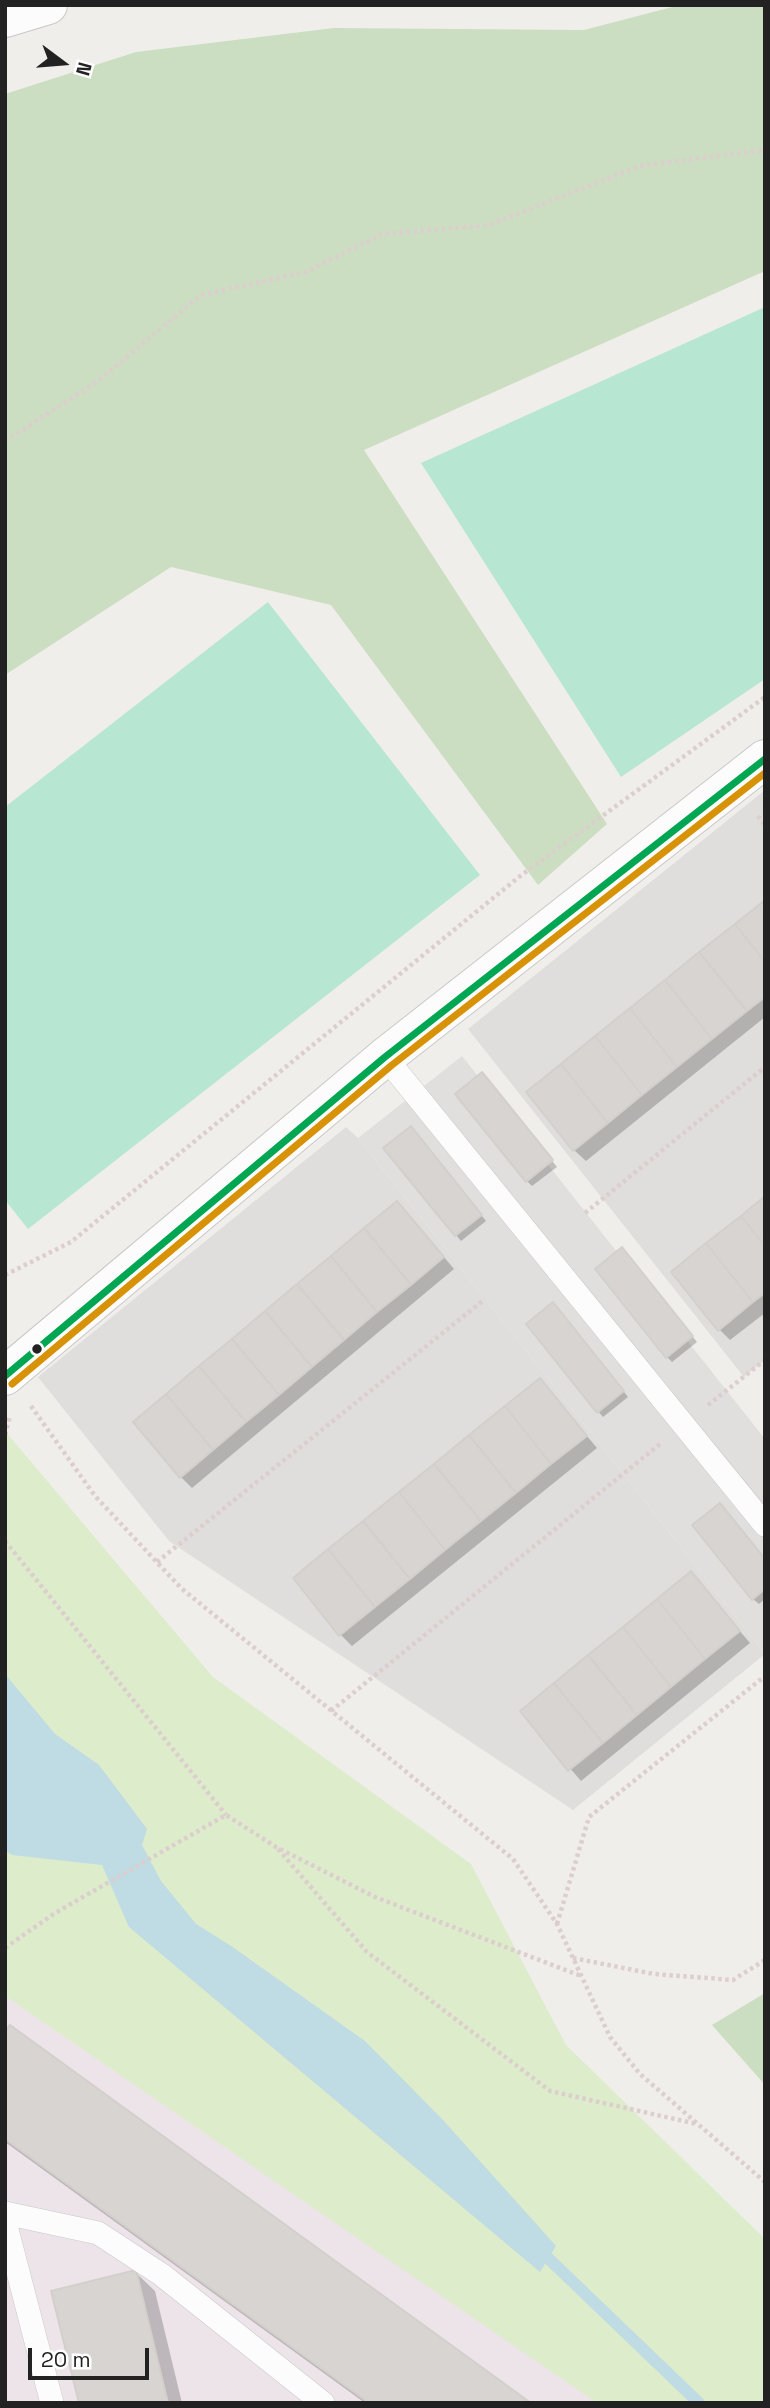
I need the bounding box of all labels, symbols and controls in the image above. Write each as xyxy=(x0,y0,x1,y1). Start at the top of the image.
north arrow xyxy=(28,28,98,98)
text: N xyxy=(70,59,97,78)
unlabelled marker xyxy=(30,1342,44,1356)
scale bar xyxy=(32,2334,152,2378)
text: 20 m xyxy=(41,2346,91,2373)

